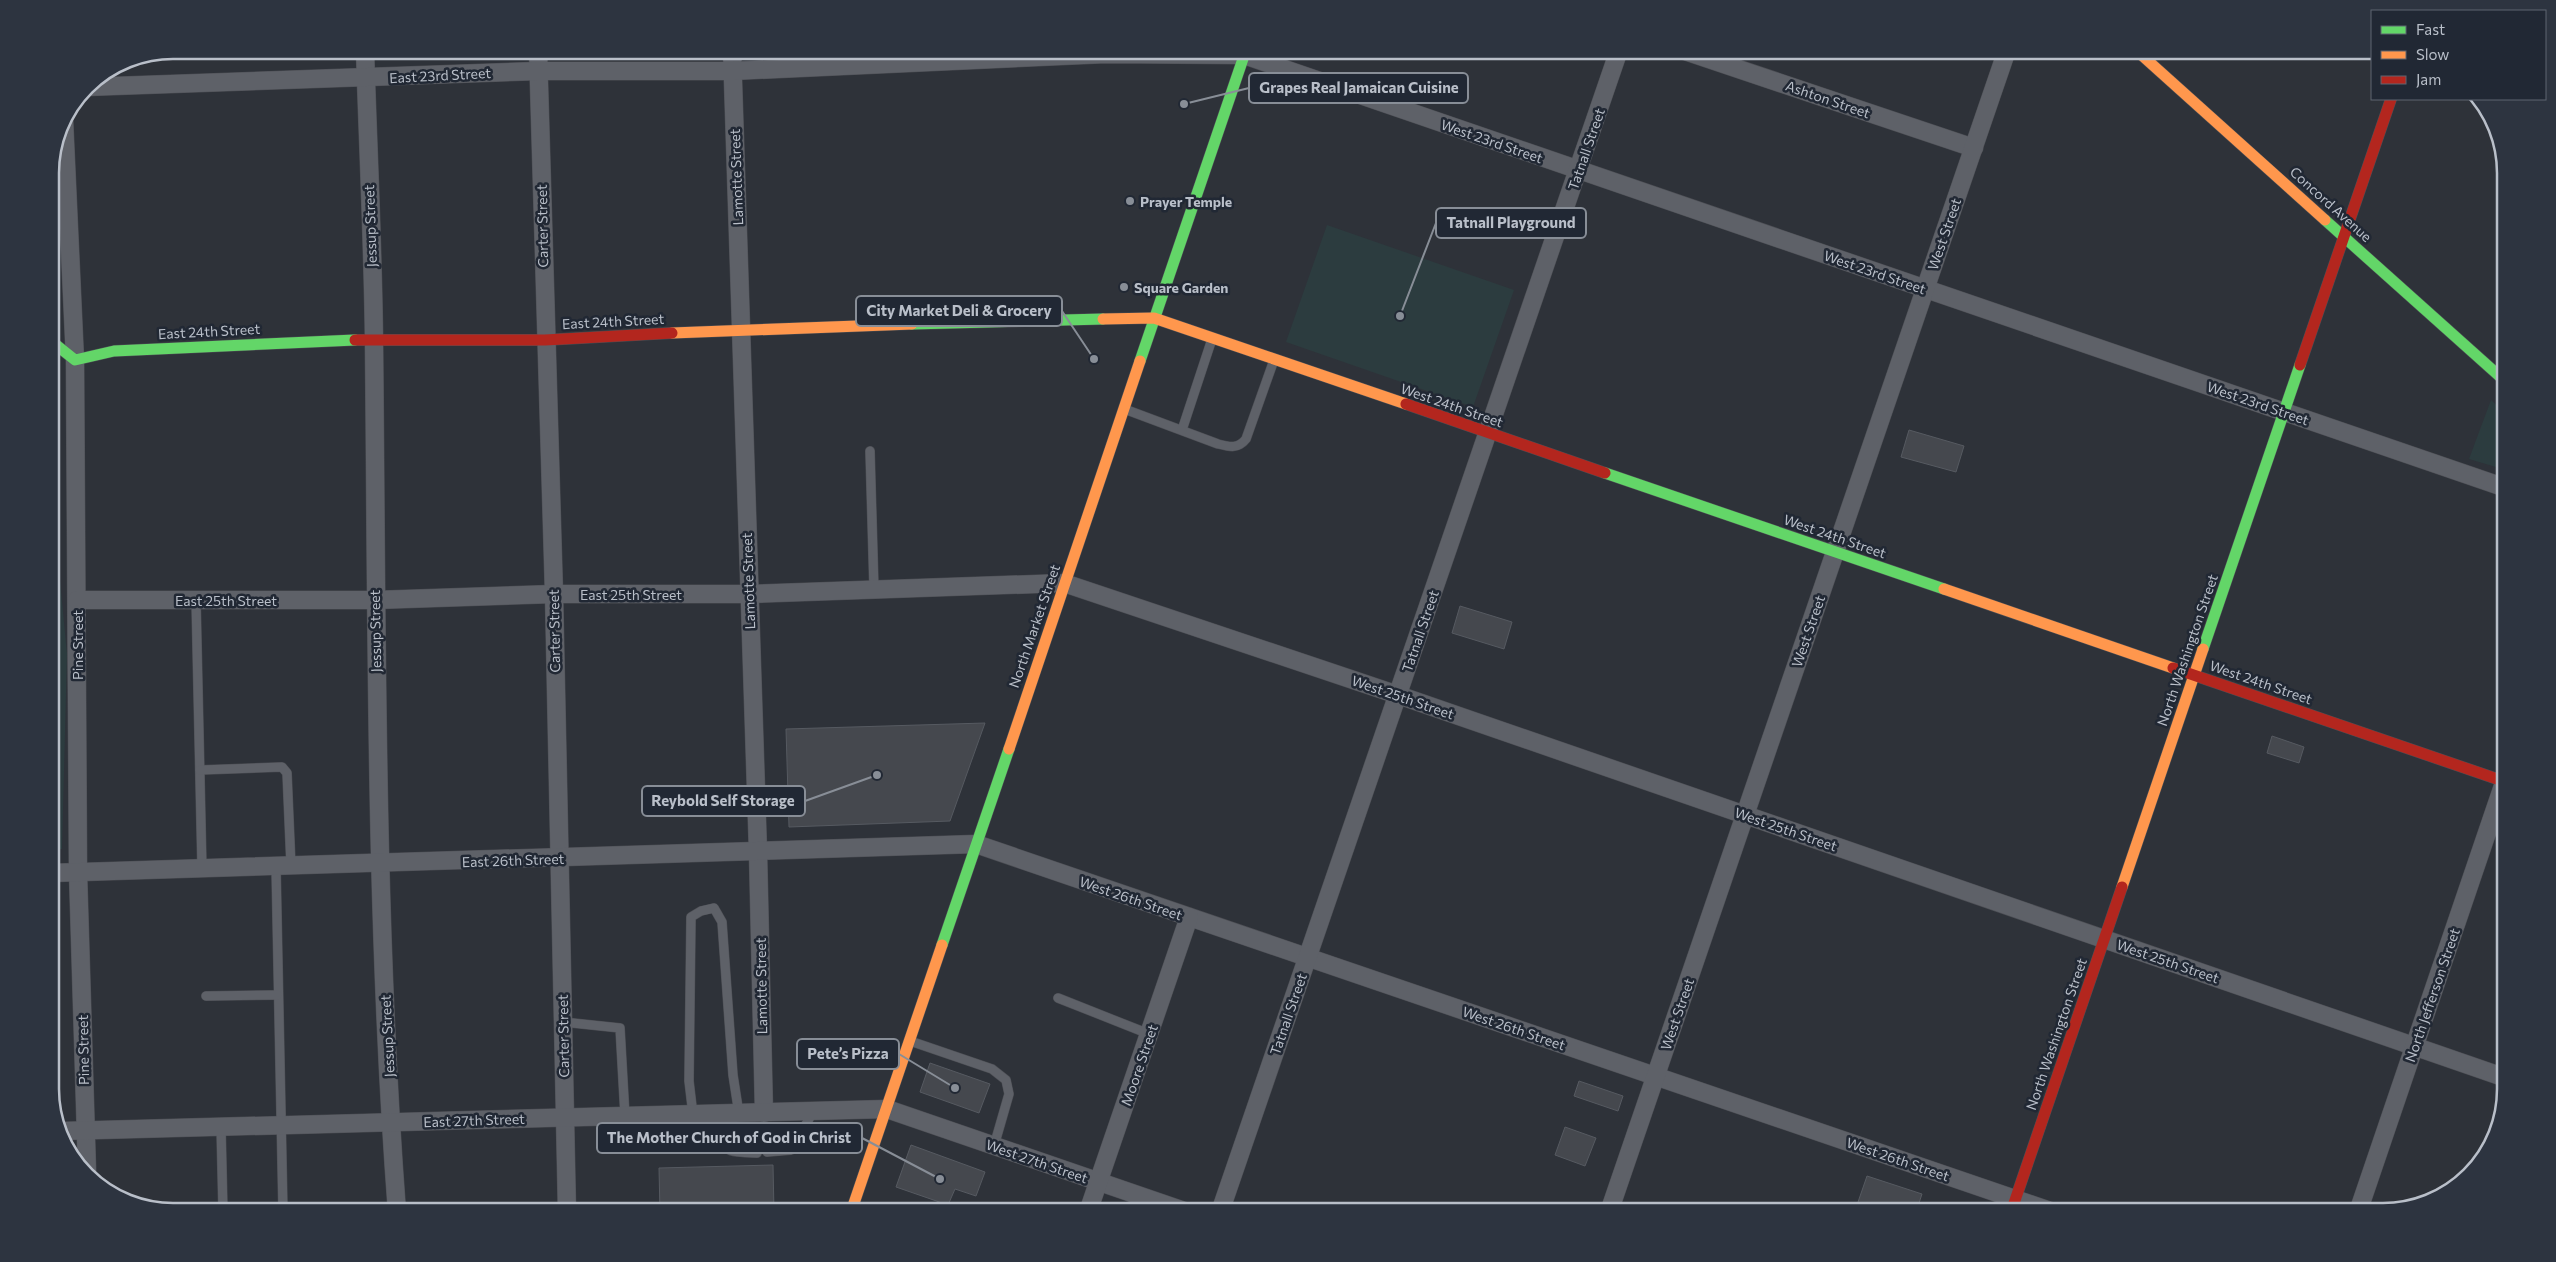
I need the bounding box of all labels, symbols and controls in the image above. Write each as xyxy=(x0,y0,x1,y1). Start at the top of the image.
legend xyxy=(2371,10,2546,100)
text: Fast xyxy=(2416,20,2445,38)
text: Slow xyxy=(2416,45,2449,63)
street label: East 23rd Street xyxy=(389,64,492,86)
text: Jam xyxy=(2416,70,2441,88)
callout: Grapes Real Jamaican Cuisine xyxy=(1249,73,1468,103)
street label: Ashton Street xyxy=(1783,77,1873,121)
text: Grapes Real Jamaican Cuisine xyxy=(1259,78,1459,96)
street label: Tatnall Street xyxy=(1564,106,1608,192)
street label: West 23rd Street xyxy=(1439,116,1546,167)
street label: Lamotte Street xyxy=(726,128,746,226)
street label: Concord Avenue xyxy=(2287,163,2375,245)
street label: Jessup Street xyxy=(360,184,380,268)
street label: Carter Street xyxy=(533,184,551,268)
place label: Prayer Temple xyxy=(1140,193,1232,210)
marker: Prayer Temple xyxy=(1124,195,1136,207)
street label: West Street xyxy=(1924,196,1964,272)
callout: Tatnall Playground xyxy=(1436,208,1586,238)
text: Tatnall Playground xyxy=(1446,213,1576,231)
street label: West 23rd Street xyxy=(1822,247,1929,298)
place label: Square Garden xyxy=(1134,279,1228,296)
marker: Square Garden xyxy=(1118,281,1130,293)
callout: City Market Deli & Grocery xyxy=(856,296,1062,326)
text: City Market Deli & Grocery xyxy=(866,301,1052,319)
street label: East 24th Street xyxy=(561,310,665,332)
street label: East 24th Street xyxy=(157,320,261,342)
street label: West 23rd Street xyxy=(2205,378,2312,429)
street label: West 24th Street xyxy=(1398,379,1506,431)
street label: West 24th Street xyxy=(1781,510,1889,562)
street label: Lamotte Street xyxy=(738,532,758,630)
street label: North Market Street xyxy=(1005,562,1063,690)
street label: North Washington Street xyxy=(2153,571,2221,728)
street label: East 25th Street xyxy=(580,586,682,603)
street label: Tatnall Street xyxy=(1398,588,1442,674)
street label: Jessup Street xyxy=(366,589,384,672)
street label: Carter Street xyxy=(545,589,563,673)
street label: East 25th Street xyxy=(175,592,277,609)
street label: West Street xyxy=(1788,593,1828,669)
street label: Pine Street xyxy=(69,610,86,680)
street label: West 24th Street xyxy=(2207,656,2315,708)
street label: West 25th Street xyxy=(1350,672,1457,723)
callout: Reybold Self Storage xyxy=(642,786,805,816)
text: Reybold Self Storage xyxy=(651,791,795,809)
street label: West 25th Street xyxy=(1733,804,1840,855)
street label: East 26th Street xyxy=(461,850,565,870)
street label: West 26th Street xyxy=(1077,872,1185,924)
street label: North Jefferson Street xyxy=(2401,926,2463,1064)
street label: West 25th Street xyxy=(2115,936,2222,987)
street label: Lamotte Street xyxy=(752,937,770,1035)
street label: North Washington Street xyxy=(2022,955,2090,1112)
street label: Tatnall Street xyxy=(1266,971,1310,1057)
street label: West Street xyxy=(1657,976,1697,1052)
street label: Jessup Street xyxy=(376,994,398,1078)
street label: Carter Street xyxy=(554,994,572,1078)
street label: West 26th Street xyxy=(1460,1002,1568,1054)
street label: Pine Street xyxy=(74,1015,92,1085)
street label: Moore Street xyxy=(1117,1022,1161,1108)
callout: Pete’s Pizza xyxy=(797,1039,899,1069)
text: Pete’s Pizza xyxy=(807,1044,889,1062)
street label: East 27th Street xyxy=(423,1110,525,1130)
callout: The Mother Church of God in Christ xyxy=(597,1123,862,1153)
text: The Mother Church of God in Christ xyxy=(607,1128,851,1146)
street label: West 26th Street xyxy=(1844,1133,1952,1185)
street label: West 27th Street xyxy=(984,1136,1090,1186)

